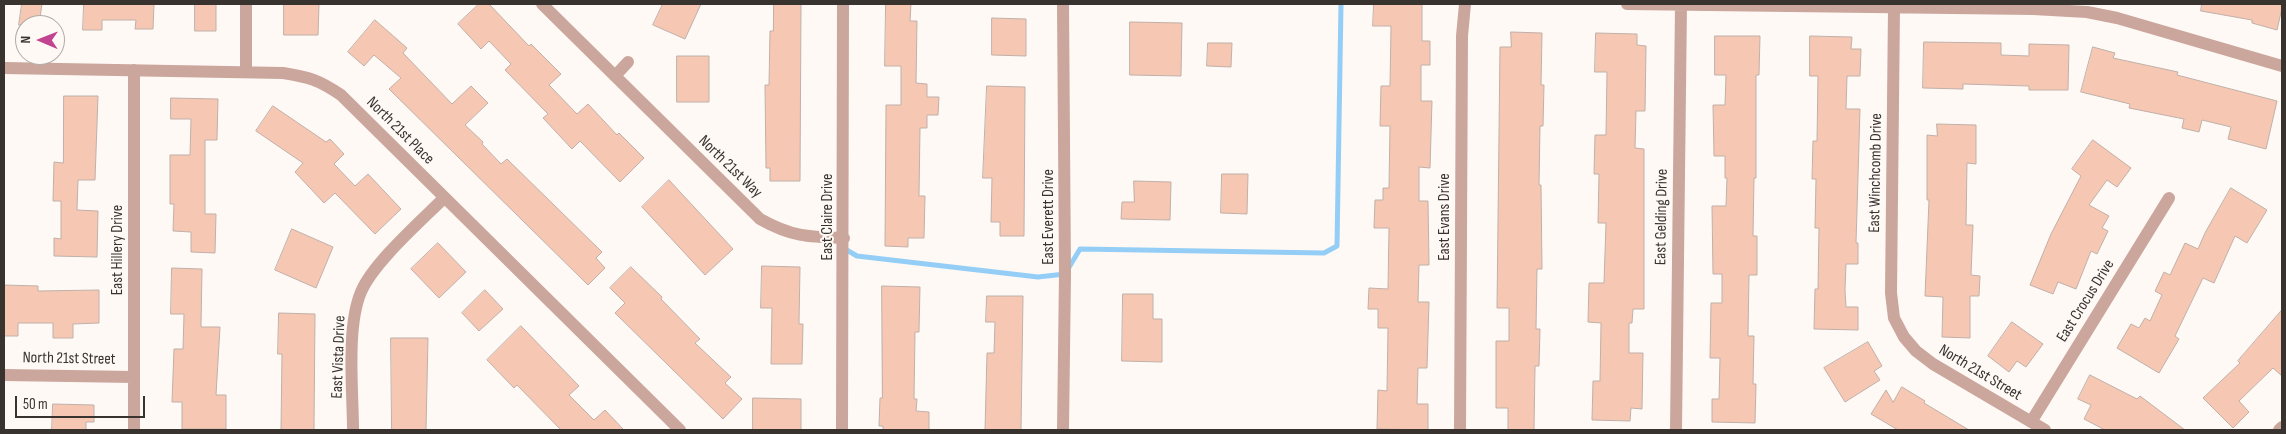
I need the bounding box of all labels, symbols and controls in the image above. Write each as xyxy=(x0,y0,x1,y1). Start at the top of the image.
north arrow xyxy=(15,15,65,65)
text: N xyxy=(17,36,34,44)
street label: North 21st Place xyxy=(362,93,438,169)
street label: East Winchcomb Drive xyxy=(1865,113,1887,233)
street label: North 21st Way xyxy=(694,132,766,202)
street label: East Everett Drive xyxy=(1039,169,1059,265)
street label: East Gelding Drive xyxy=(1652,169,1672,265)
street label: East Evans Drive xyxy=(1435,173,1455,261)
street label: East Claire Drive xyxy=(818,174,838,260)
street label: East Hillery Drive xyxy=(108,205,128,295)
street label: East Crocus Drive xyxy=(2053,256,2119,346)
street label: East Vista Drive xyxy=(328,315,350,399)
street label: North 21st Street xyxy=(1935,341,2025,405)
street label: North 21st Street xyxy=(22,349,116,369)
scale bar xyxy=(18,386,148,418)
text: 50 m xyxy=(23,395,48,414)

